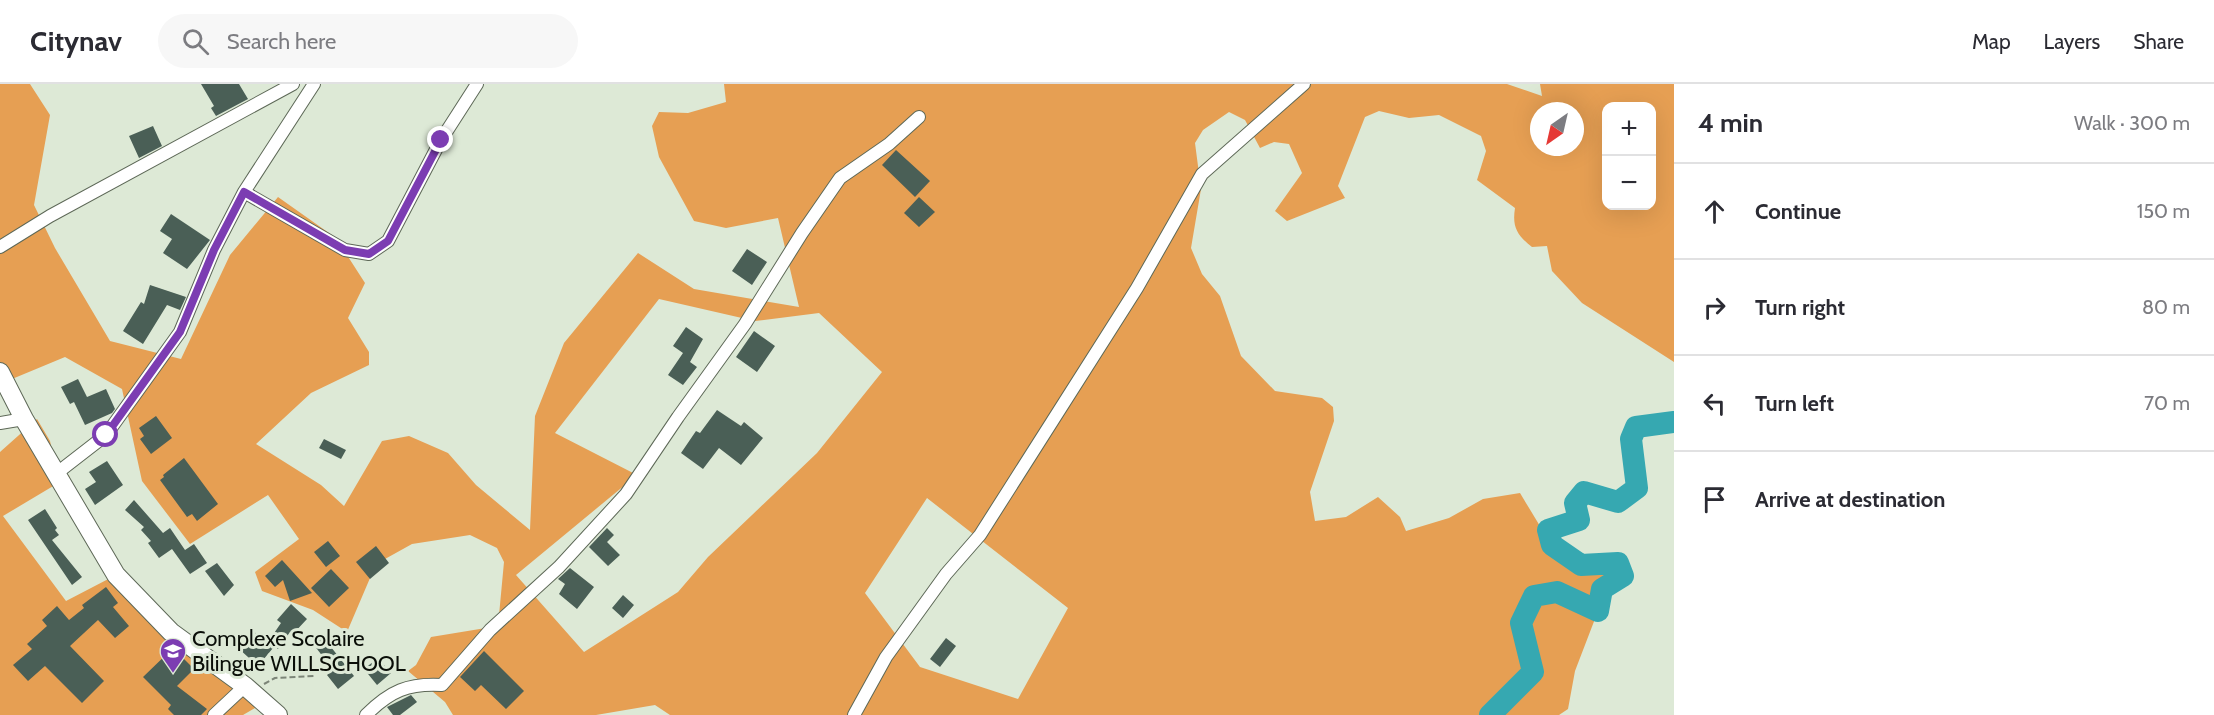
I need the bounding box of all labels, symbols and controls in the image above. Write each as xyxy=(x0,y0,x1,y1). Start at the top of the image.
search box xyxy=(158,14,578,68)
text: Citynav xyxy=(30,24,122,58)
icon: search xyxy=(179,25,212,58)
text: Search here xyxy=(227,28,336,55)
text: Map xyxy=(1972,29,2011,54)
text: Layers xyxy=(2044,29,2100,54)
text: Share xyxy=(2133,29,2184,54)
north arrow xyxy=(1530,102,1584,156)
map controls xyxy=(1602,102,1656,210)
button: + xyxy=(1602,102,1656,156)
text: 4 min xyxy=(1698,107,1763,139)
text: Walk · 300 m xyxy=(2074,111,2190,135)
route end xyxy=(427,126,453,152)
button: − xyxy=(1602,156,1656,210)
icon: ahead xyxy=(1698,195,1731,228)
text: Continue xyxy=(1755,198,1841,225)
text: 150 m xyxy=(2137,199,2190,223)
icon: right xyxy=(1698,291,1731,324)
text: Turn right xyxy=(1755,294,1845,321)
text: 80 m xyxy=(2142,295,2190,319)
icon: left xyxy=(1698,387,1731,420)
text: Turn left xyxy=(1755,390,1834,417)
text: 70 m xyxy=(2144,391,2190,415)
route start xyxy=(92,421,118,447)
icon: arrive xyxy=(1698,483,1731,516)
text: Arrive at destination xyxy=(1755,486,1945,513)
place label: Complexe Scolaire Bilingue WILLSCHOOL xyxy=(192,625,406,677)
school or university icon: Complexe Scolaire Bilingue WILLSCHOOL xyxy=(158,636,188,674)

